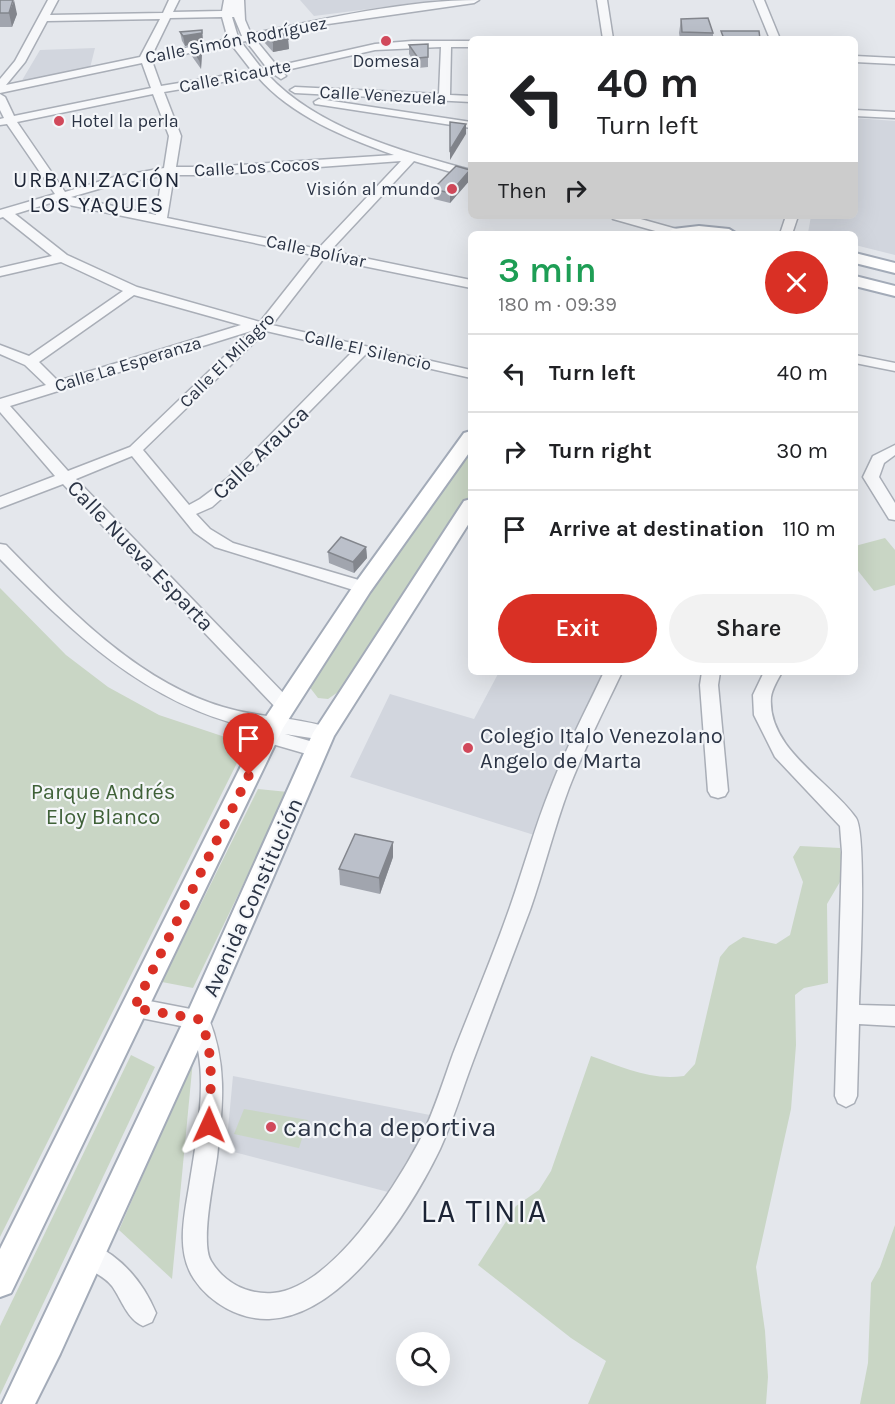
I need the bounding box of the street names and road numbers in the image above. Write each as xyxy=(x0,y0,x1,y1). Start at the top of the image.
street label: Calle Simón Rodríguez xyxy=(143,12,329,68)
street label: Calle Ricaurte xyxy=(177,54,293,98)
street label: Calle Venezuela xyxy=(319,81,447,109)
street label: Calle Los Cocos xyxy=(194,153,320,181)
street label: Calle Bolívar xyxy=(264,230,368,272)
street label: Calle El Milagro xyxy=(175,308,279,412)
street label: Calle El Silencio xyxy=(302,325,434,375)
street label: Calle La Esperanza xyxy=(52,331,204,397)
street label: Calle Arauca xyxy=(207,400,314,505)
street label: Calle Nueva Esparta xyxy=(62,475,219,637)
street label: Avenida Constitución xyxy=(197,794,308,1001)

